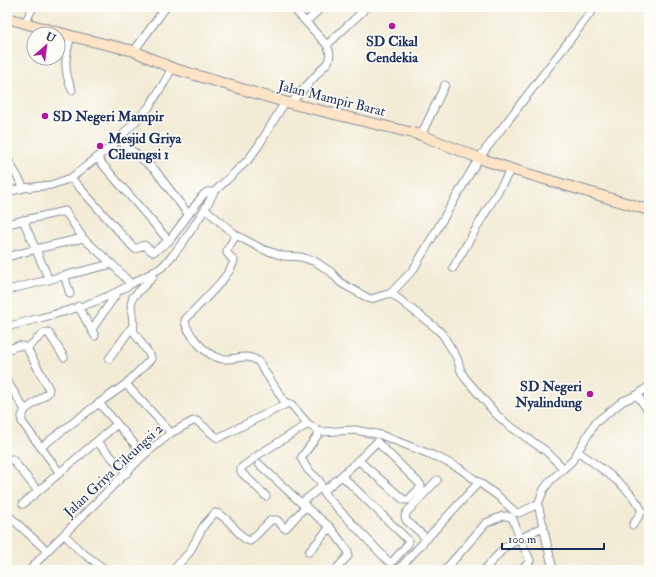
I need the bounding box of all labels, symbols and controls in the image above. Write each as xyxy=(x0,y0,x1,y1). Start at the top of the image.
marker: SD Cikal Cendekia xyxy=(387,21,397,31)
north arrow xyxy=(26,26,66,66)
text: U xyxy=(43,30,58,46)
place label: SD Cikal Cendekia xyxy=(366,33,419,66)
street label: Jalan Mampir Barat xyxy=(275,77,388,121)
place label: SD Negeri Mampir xyxy=(53,108,165,126)
marker: SD Negeri Mampir xyxy=(40,111,50,121)
place label: Mesjid Griya Cileungsi 1 xyxy=(107,130,182,164)
marker: Mesjid Griya Cileungsi 1 xyxy=(95,141,105,151)
place label: SD Negeri Nyalindung xyxy=(514,378,583,412)
marker: SD Negeri Nyalindung xyxy=(585,389,595,399)
street label: Jalan Griya Cileungsi 2 xyxy=(60,420,167,522)
scale bar xyxy=(502,525,604,551)
text: 100 m xyxy=(508,532,537,547)

